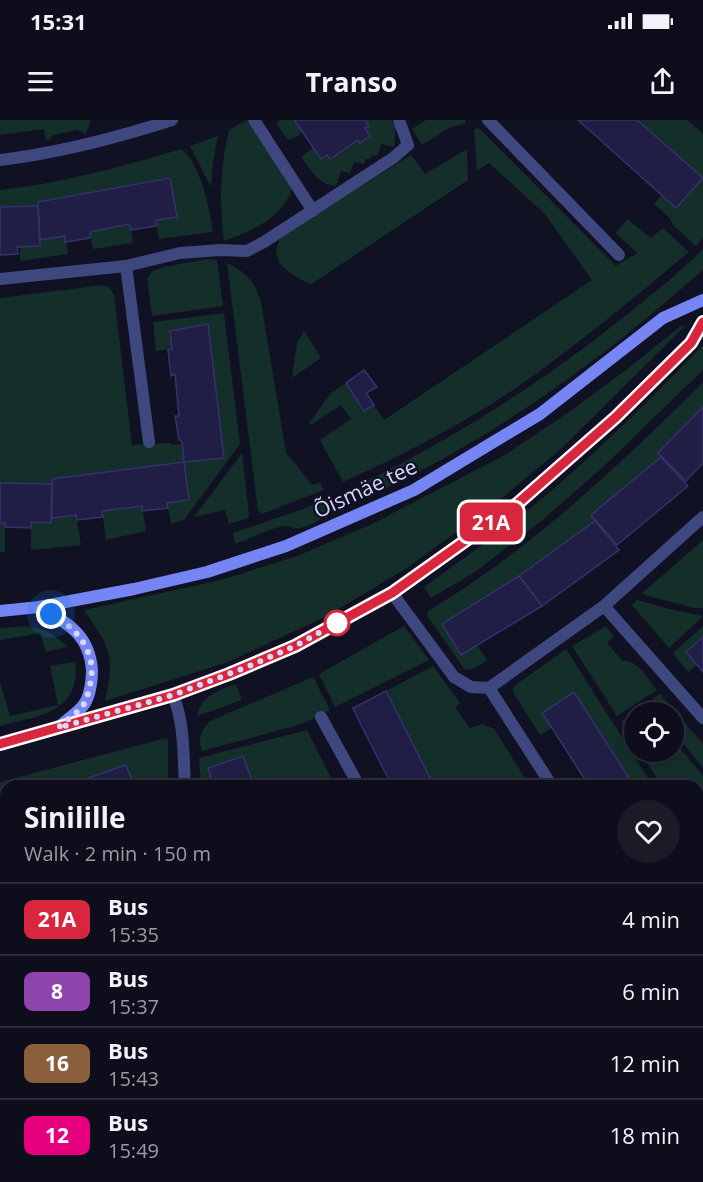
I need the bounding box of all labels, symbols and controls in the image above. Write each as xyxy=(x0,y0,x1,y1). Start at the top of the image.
text: 15:31 xyxy=(30,6,87,36)
text: Transo xyxy=(305,63,398,100)
icon: menu xyxy=(24,65,57,98)
icon: share xyxy=(646,65,679,98)
street label: Õismäe tee xyxy=(309,452,421,524)
line badge: 21A xyxy=(456,502,526,542)
text: 21A xyxy=(472,508,510,536)
your location xyxy=(36,599,66,629)
unlabelled marker xyxy=(324,610,350,636)
map controls xyxy=(624,702,684,762)
button: locate xyxy=(624,702,684,762)
text: Sinilille xyxy=(24,798,126,836)
button: heart xyxy=(617,800,680,863)
text: Walk · 2 min · 150 m xyxy=(24,840,211,867)
text: Bus xyxy=(108,891,148,921)
text: 4 min xyxy=(622,904,680,934)
text: 21A xyxy=(38,905,76,933)
text: 15:35 xyxy=(108,921,159,948)
text: Bus xyxy=(108,963,148,993)
text: 6 min xyxy=(622,976,680,1006)
text: 8 xyxy=(51,977,63,1005)
text: 15:37 xyxy=(108,993,159,1020)
text: Bus xyxy=(108,1035,148,1065)
text: 12 min xyxy=(610,1048,680,1078)
text: 16 xyxy=(45,1049,69,1077)
text: 15:43 xyxy=(108,1065,159,1092)
text: Bus xyxy=(108,1107,148,1137)
text: 18 min xyxy=(610,1120,680,1150)
text: 12 xyxy=(45,1121,69,1149)
text: 15:49 xyxy=(108,1137,159,1164)

